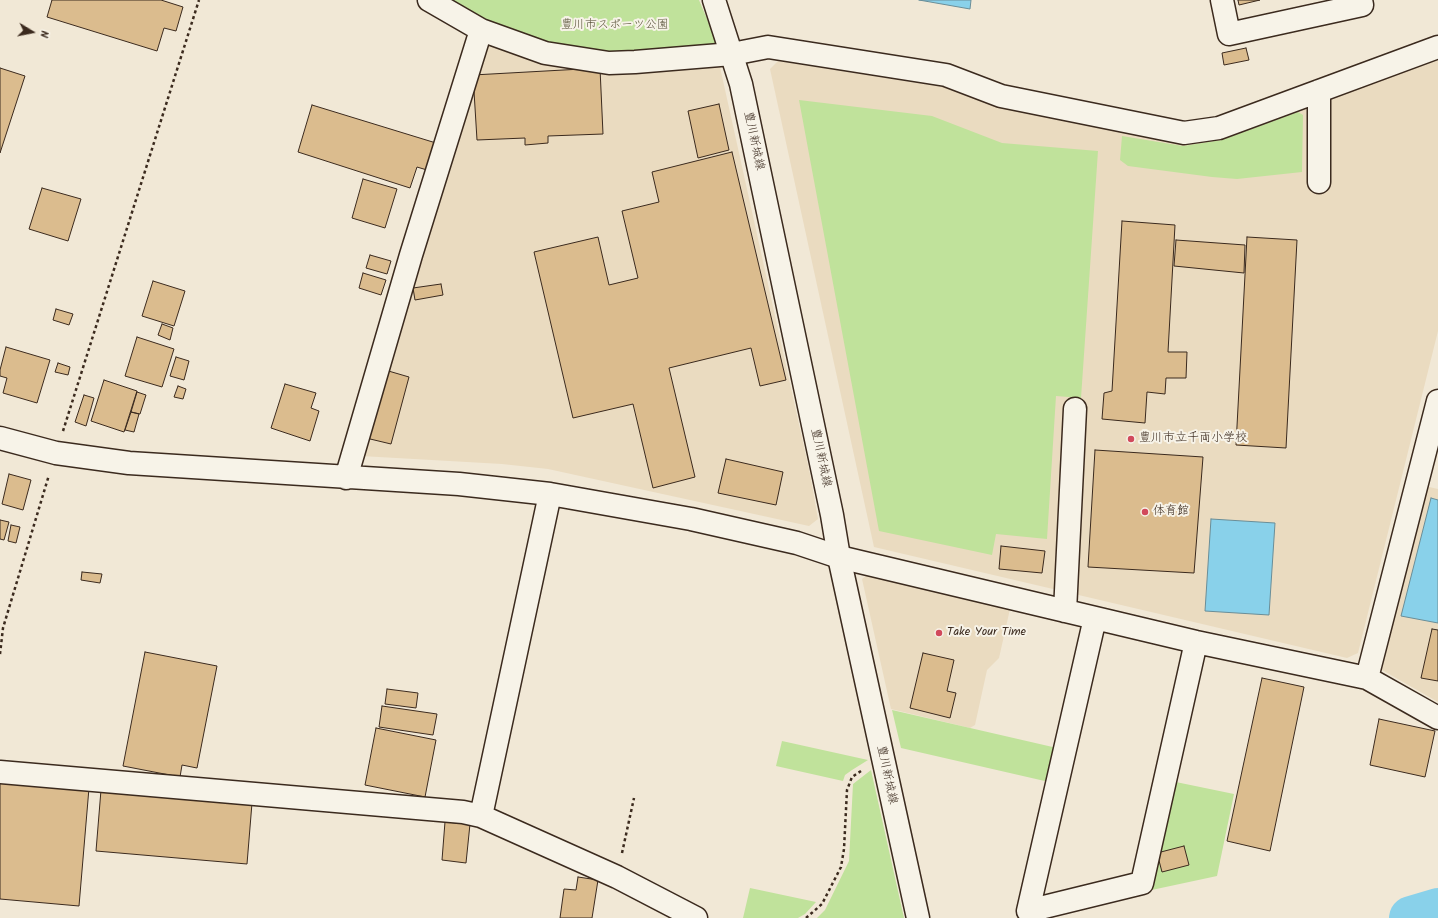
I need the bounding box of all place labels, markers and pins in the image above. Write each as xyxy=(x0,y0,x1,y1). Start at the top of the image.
place label: 豊川市立千両小学校 xyxy=(1139,432,1247,446)
marker: 豊川市立千両小学校 xyxy=(1126,434,1136,444)
place label: 体育館 xyxy=(1153,505,1189,519)
marker: 体育館 xyxy=(1140,507,1150,517)
place label: Take Your Time xyxy=(947,626,1026,640)
marker: Take Your Time xyxy=(934,628,944,638)

